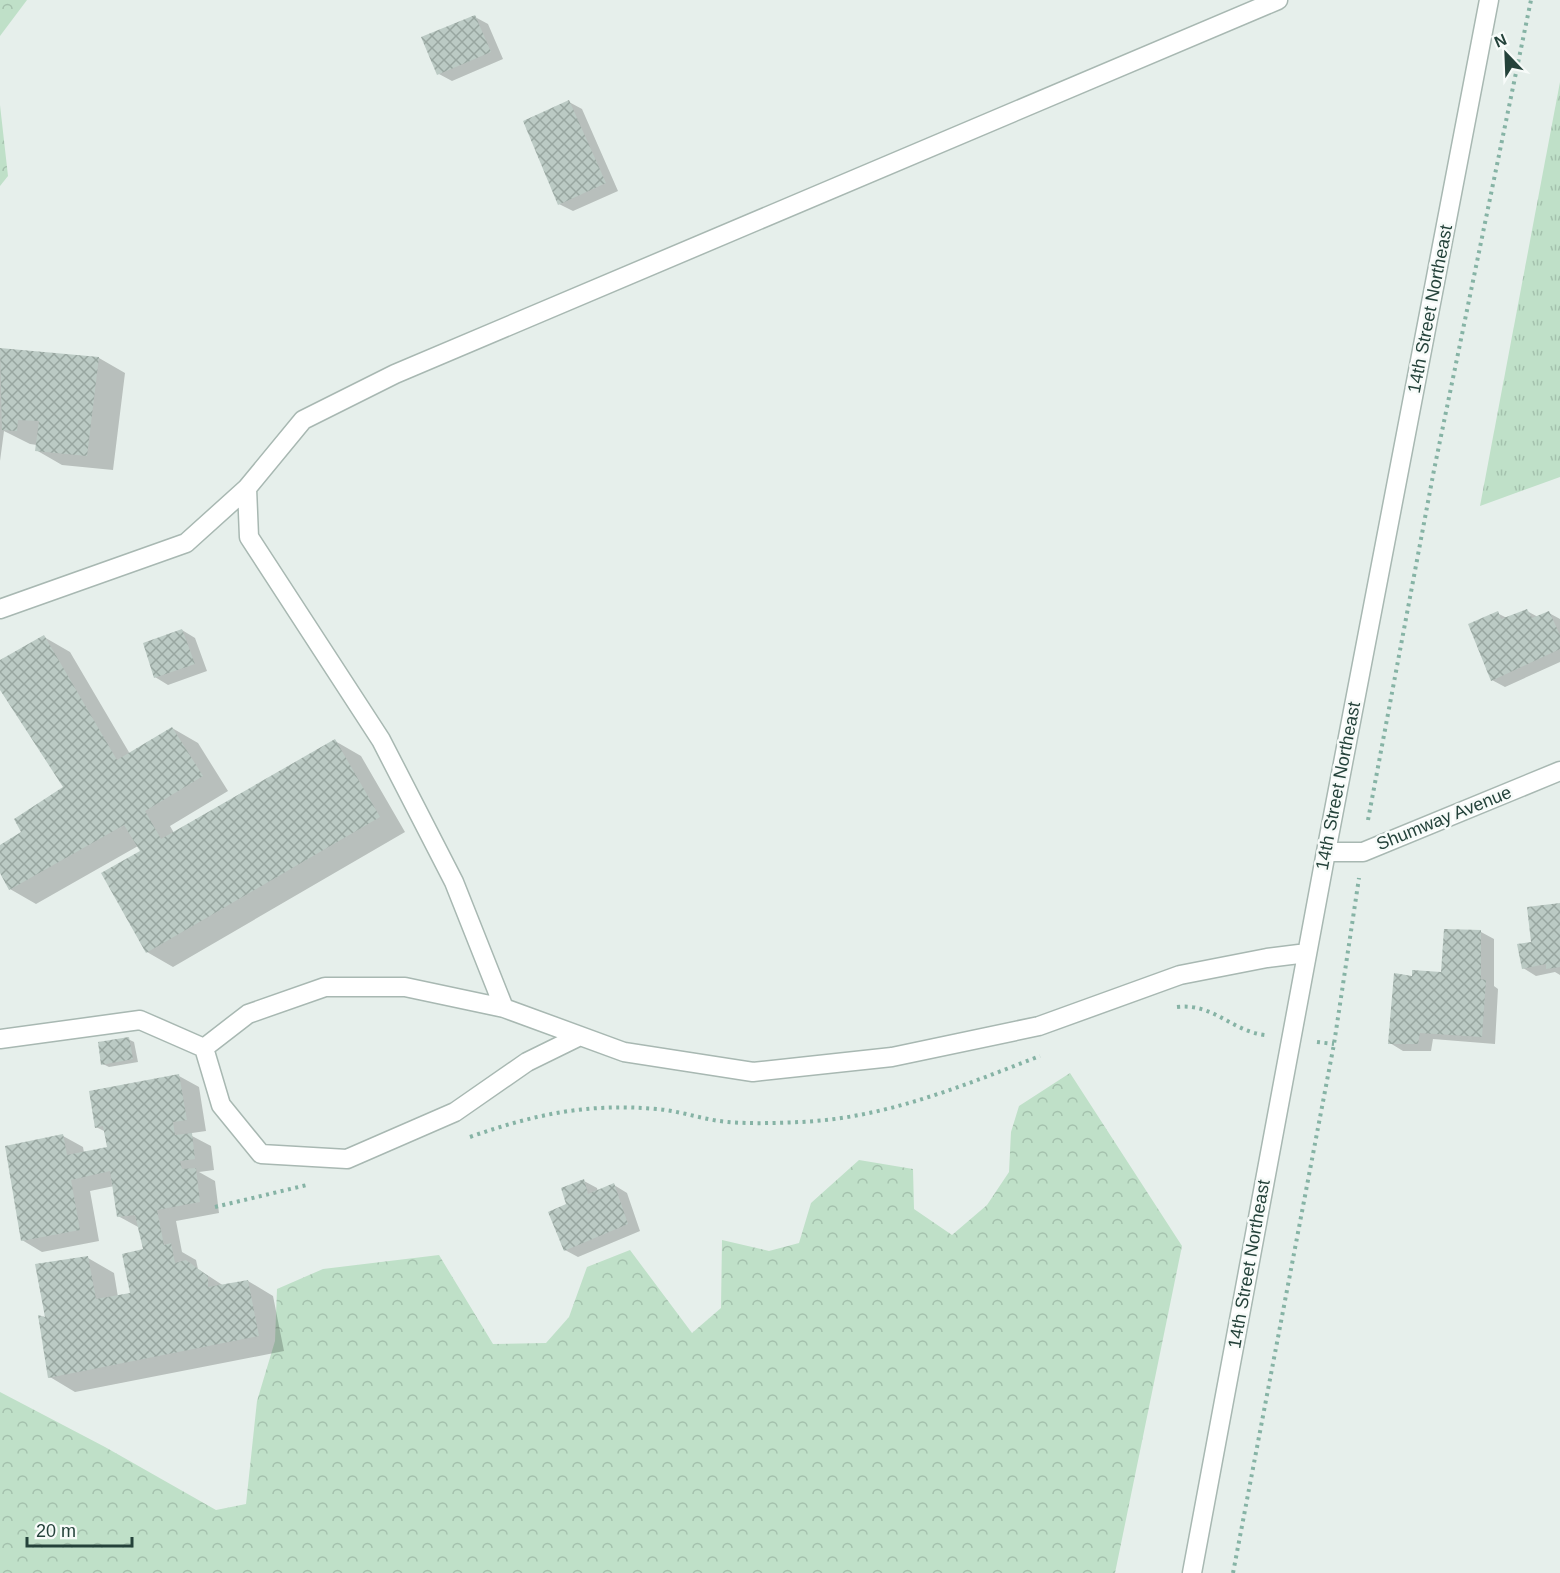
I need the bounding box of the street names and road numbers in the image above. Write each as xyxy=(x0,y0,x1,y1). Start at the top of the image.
street label: 14th Street Northeast xyxy=(1404,223,1456,395)
street label: 14th Street Northeast xyxy=(1312,700,1364,872)
street label: Shumway Avenue xyxy=(1374,782,1514,854)
street label: 14th Street Northeast xyxy=(1224,1178,1274,1350)

